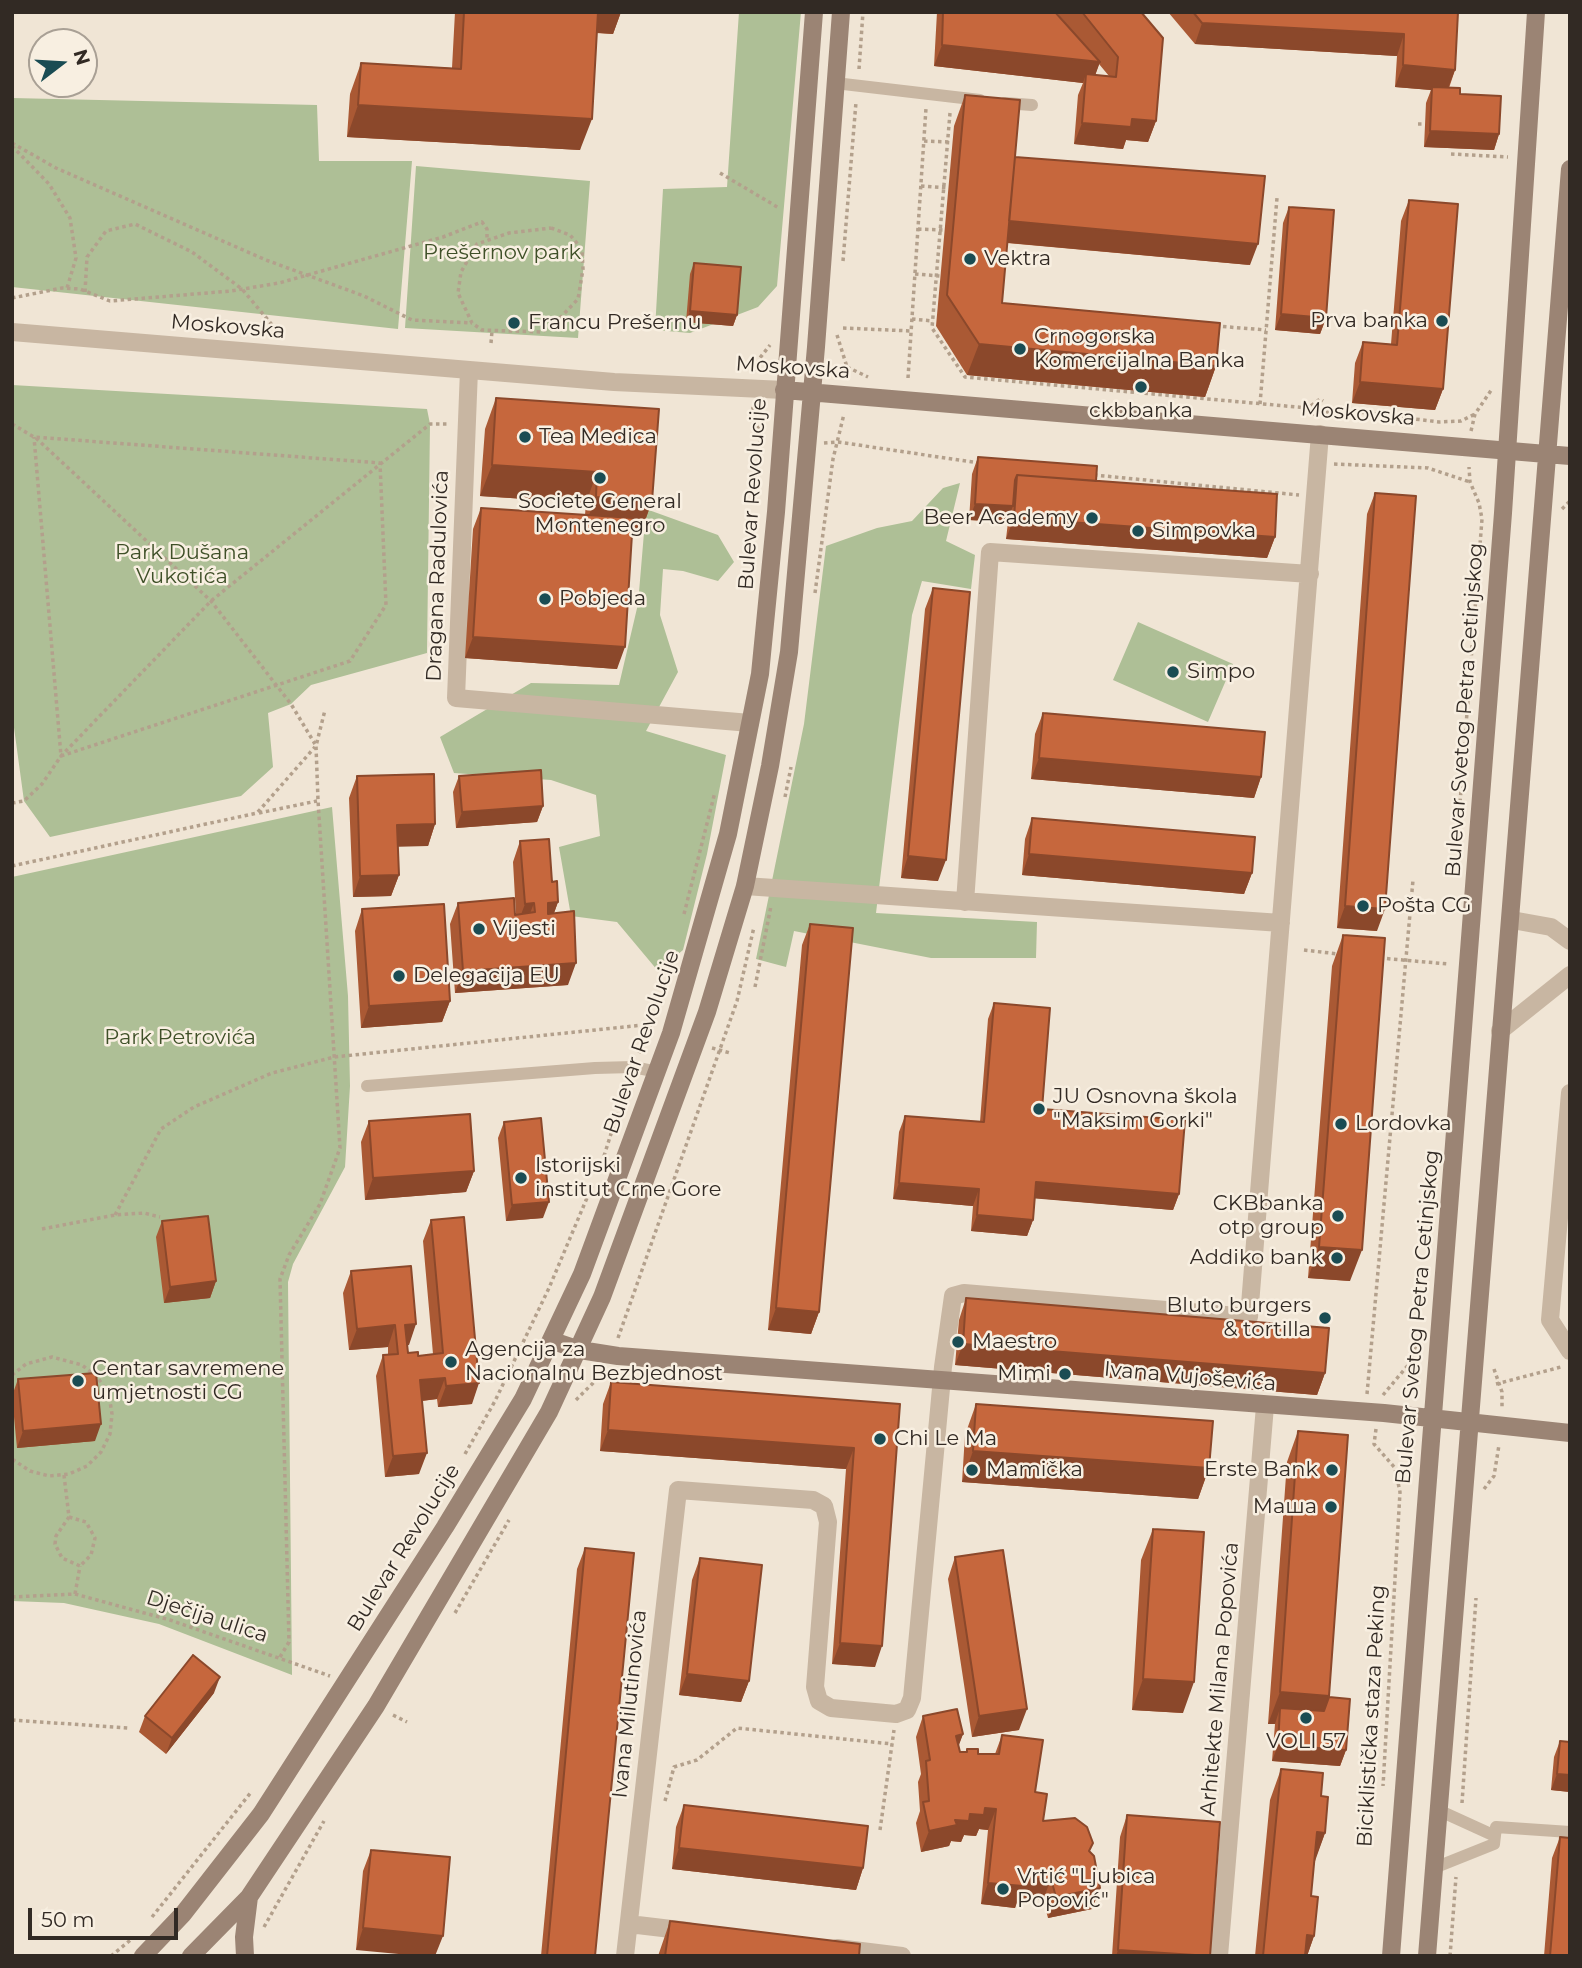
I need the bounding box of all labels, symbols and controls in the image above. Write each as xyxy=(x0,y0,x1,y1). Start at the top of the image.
north arrow xyxy=(28,28,98,98)
text: N xyxy=(68,47,95,68)
park label: Prešernov park xyxy=(423,240,581,266)
place label: Vektra xyxy=(984,246,1051,272)
marker: Vektra xyxy=(962,251,978,267)
place label: Prva banka xyxy=(1310,308,1428,334)
street label: Moskovska xyxy=(170,309,286,345)
place label: Francu Prešernu xyxy=(528,310,702,336)
marker: Prva banka xyxy=(1434,313,1450,329)
marker: Francu Prešernu xyxy=(506,315,522,331)
place label: Crnogorska Komercijalna Banka xyxy=(1034,324,1245,374)
marker: Crnogorska Komercijalna Banka xyxy=(1012,341,1028,357)
street label: Moskovska xyxy=(735,351,851,385)
marker: ckbbanka xyxy=(1133,379,1149,395)
street label: Moskovska xyxy=(1300,396,1416,432)
street label: Bulevar Revolucije xyxy=(734,397,772,591)
place label: ckbbanka xyxy=(1089,398,1193,424)
place label: Tea Medica xyxy=(539,424,657,450)
marker: Tea Medica xyxy=(517,429,533,445)
street label: Dragana Radulovića xyxy=(422,470,454,682)
marker: Societe General Montenegro xyxy=(592,470,608,486)
place label: Societe General Montenegro xyxy=(518,489,682,539)
place label: Beer Academy xyxy=(924,505,1078,531)
marker: Beer Academy xyxy=(1084,510,1100,526)
place label: Simpovka xyxy=(1152,518,1256,544)
marker: Simpovka xyxy=(1130,523,1146,539)
park label: Park Dušana Vukotića xyxy=(115,540,249,590)
street label: Bulevar Svetog Petra Cetinjskog xyxy=(1441,542,1489,878)
place label: Pobjeda xyxy=(559,586,646,612)
marker: Pobjeda xyxy=(537,591,553,607)
place label: Simpo xyxy=(1187,659,1255,685)
marker: Simpo xyxy=(1165,664,1181,680)
place label: Pošta CG xyxy=(1377,893,1472,919)
marker: Pošta CG xyxy=(1355,898,1371,914)
place label: Vijesti xyxy=(493,916,556,942)
marker: Vijesti xyxy=(471,921,487,937)
street label: Bulevar Revolucije xyxy=(599,947,685,1137)
place label: Delegacija EU xyxy=(413,963,560,989)
marker: Delegacija EU xyxy=(391,968,407,984)
park label: Park Petrovića xyxy=(104,1025,256,1051)
place label: JU Osnovna škola "Maksim Gorki" xyxy=(1053,1084,1238,1134)
marker: JU Osnovna škola "Maksim Gorki" xyxy=(1031,1101,1047,1117)
place label: Lordovka xyxy=(1355,1111,1452,1137)
marker: Lordovka xyxy=(1333,1116,1349,1132)
street label: Bulevar Svetog Petra Cetinjskog xyxy=(1391,1149,1445,1485)
place label: Istorijski institut Crne Gore xyxy=(535,1153,722,1203)
marker: Istorijski institut Crne Gore xyxy=(513,1170,529,1186)
place label: CKBbanka otp group xyxy=(1213,1191,1324,1241)
marker: CKBbanka otp group xyxy=(1330,1208,1346,1224)
place label: Addiko bank xyxy=(1190,1245,1323,1271)
marker: Addiko bank xyxy=(1329,1250,1345,1266)
place label: Bluto burgers & tortilla xyxy=(1166,1293,1311,1343)
marker: Bluto burgers & tortilla xyxy=(1317,1310,1333,1326)
place label: Maestro xyxy=(972,1329,1057,1355)
marker: Maestro xyxy=(950,1334,966,1350)
place label: Agencija za Nacionalnu Bezbjednost xyxy=(465,1337,723,1387)
marker: Agencija za Nacionalnu Bezbjednost xyxy=(443,1354,459,1370)
place label: Centar savremene umjetnosti CG xyxy=(92,1356,284,1406)
street label: Ivana Vujoševića xyxy=(1103,1357,1277,1397)
place label: Mimi xyxy=(997,1361,1051,1387)
marker: Mimi xyxy=(1057,1366,1073,1382)
marker: Centar savremene umjetnosti CG xyxy=(70,1373,86,1389)
place label: Chi Le Ma xyxy=(894,1426,997,1452)
marker: Chi Le Ma xyxy=(872,1431,888,1447)
place label: Mamička xyxy=(986,1457,1083,1483)
place label: Erste Bank xyxy=(1204,1457,1318,1483)
street label: Bulevar Revolucije xyxy=(342,1460,466,1636)
marker: Mamička xyxy=(964,1462,980,1478)
marker: Erste Bank xyxy=(1324,1462,1340,1478)
place label: Маша xyxy=(1253,1494,1317,1520)
marker: Маша xyxy=(1323,1499,1339,1515)
street label: Arhitekte Milana Popovića xyxy=(1195,1541,1245,1817)
street label: Biciklistička staza Peking xyxy=(1353,1584,1391,1848)
street label: Dječija ulica xyxy=(143,1585,271,1649)
street label: Ivana Milutinovića xyxy=(608,1608,652,1800)
marker: VOLI 57 xyxy=(1298,1710,1314,1726)
place label: VOLI 57 xyxy=(1266,1729,1346,1755)
place label: Vrtić "Ljubica Popović" xyxy=(1017,1864,1155,1914)
marker: Vrtić "Ljubica Popović" xyxy=(995,1881,1011,1897)
scale bar xyxy=(32,1895,182,1939)
text: 50 m xyxy=(41,1907,95,1932)

